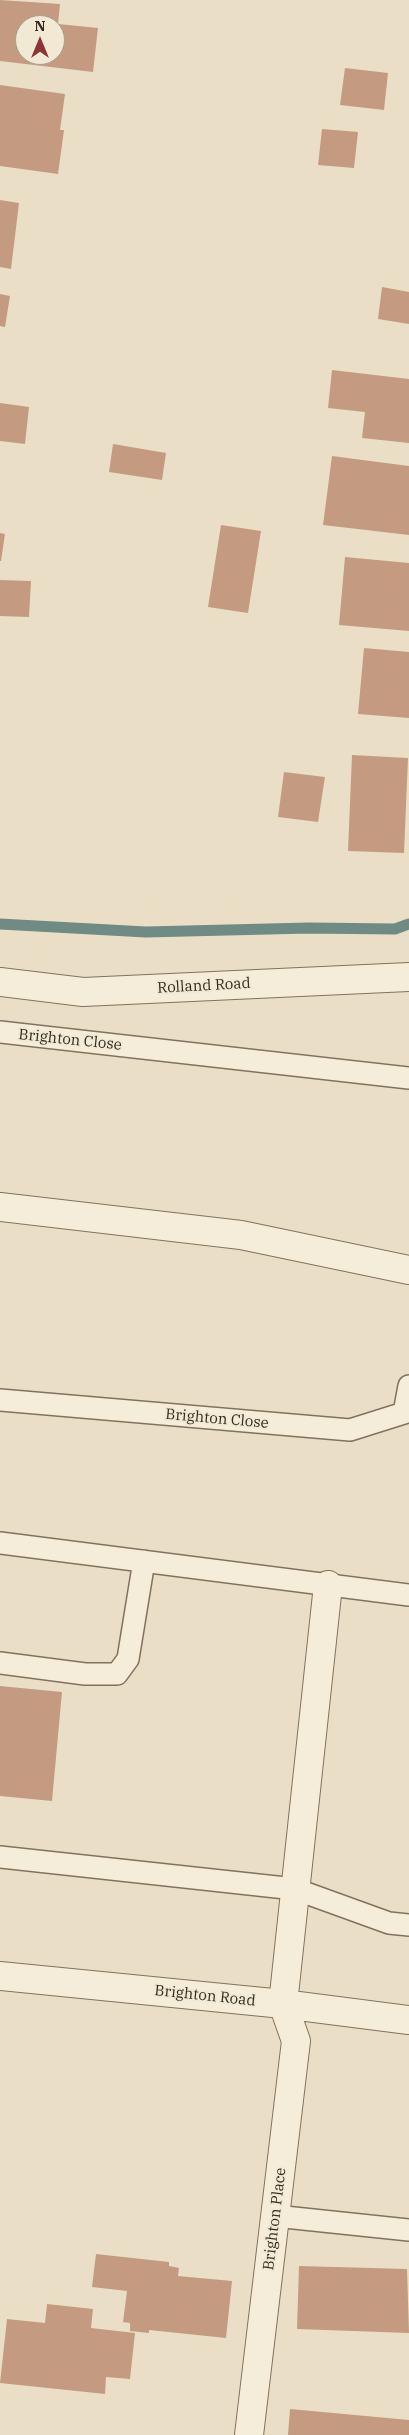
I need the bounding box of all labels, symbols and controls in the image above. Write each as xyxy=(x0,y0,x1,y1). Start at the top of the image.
north arrow xyxy=(15,15,65,65)
text: N xyxy=(34,17,46,35)
street label: Rolland Road xyxy=(157,975,251,997)
street label: Brighton Close xyxy=(17,1026,123,1054)
street label: Brighton Close xyxy=(165,1406,269,1432)
street label: Brighton Road xyxy=(154,1982,256,2010)
street label: Brighton Place xyxy=(260,2167,290,2271)

